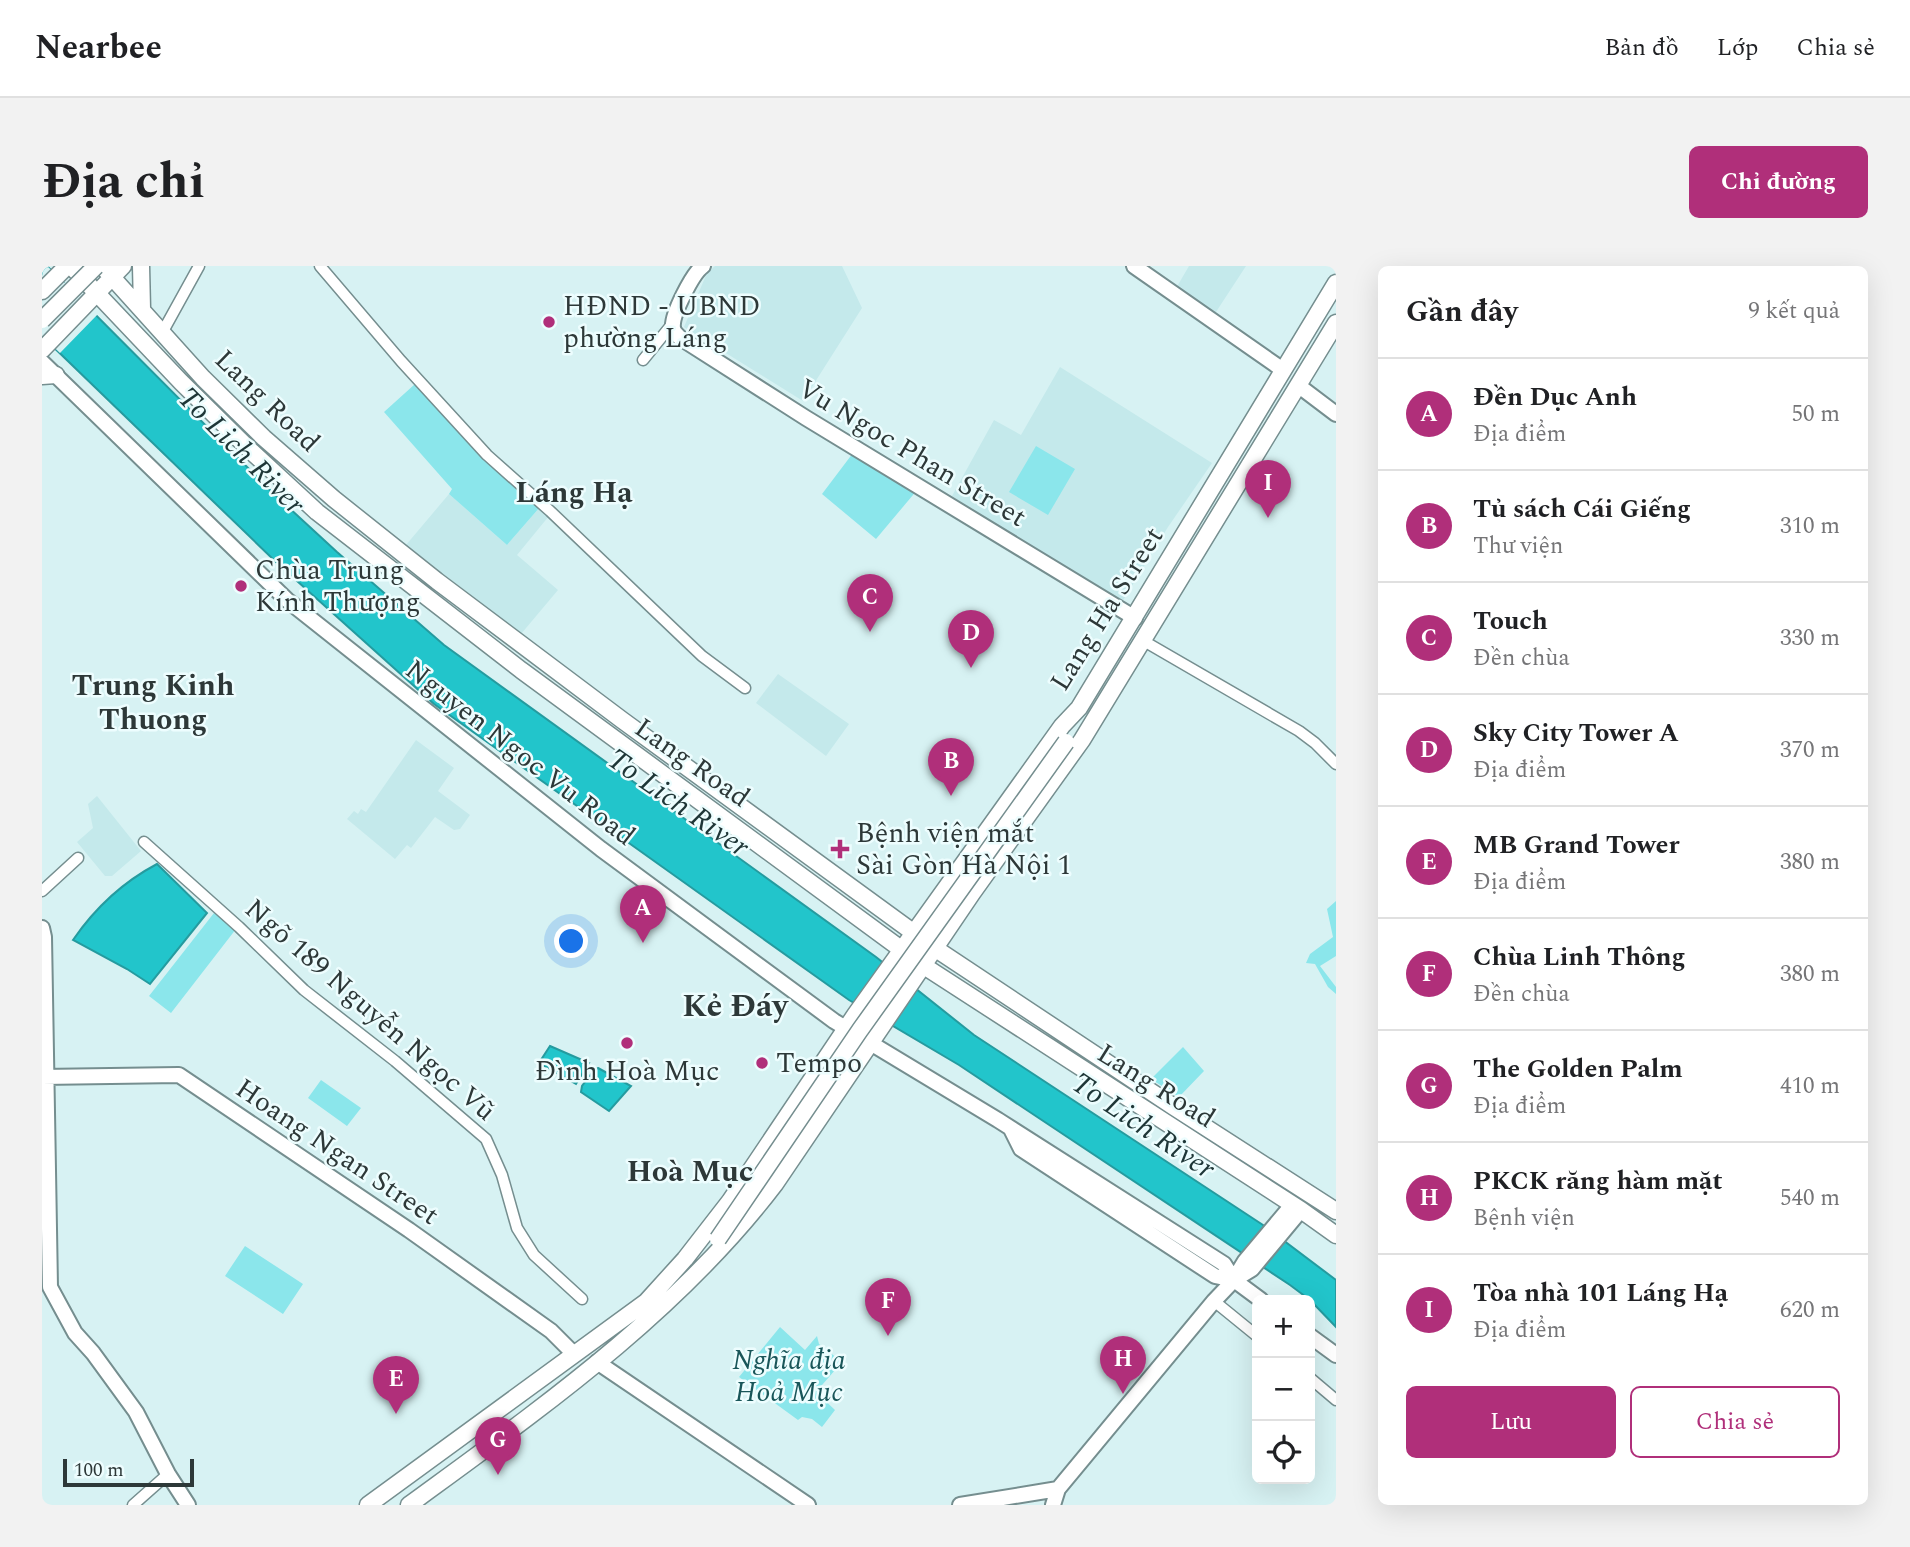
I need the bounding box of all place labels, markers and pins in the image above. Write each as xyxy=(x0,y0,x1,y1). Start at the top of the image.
place label: HĐND - UBND phường Láng xyxy=(563,285,761,360)
marker: HĐND - UBND phường Láng xyxy=(541,314,557,330)
pin: I xyxy=(1245,460,1291,518)
place label: Chùa Trung Kính Thượng xyxy=(255,549,421,624)
pin: C xyxy=(847,574,893,632)
marker: Chùa Trung Kính Thượng xyxy=(233,578,249,594)
pin: D xyxy=(948,610,994,668)
pin: B xyxy=(928,738,974,796)
place label: Bệnh viện mắt Sài Gòn Hà Nội 1 xyxy=(856,812,1071,887)
marker: Bệnh viện mắt Sài Gòn Hà Nội 1 xyxy=(830,839,850,859)
pin: A xyxy=(620,885,666,943)
marker: Đình Hoà Mục xyxy=(619,1035,635,1051)
place label: Tempo xyxy=(776,1042,862,1085)
place label: Đình Hoà Mục xyxy=(535,1050,719,1093)
marker: Tempo xyxy=(754,1055,770,1071)
pin: F xyxy=(865,1278,911,1336)
pin: H xyxy=(1100,1336,1146,1394)
pin: E xyxy=(373,1356,419,1414)
pin: G xyxy=(475,1417,521,1475)

